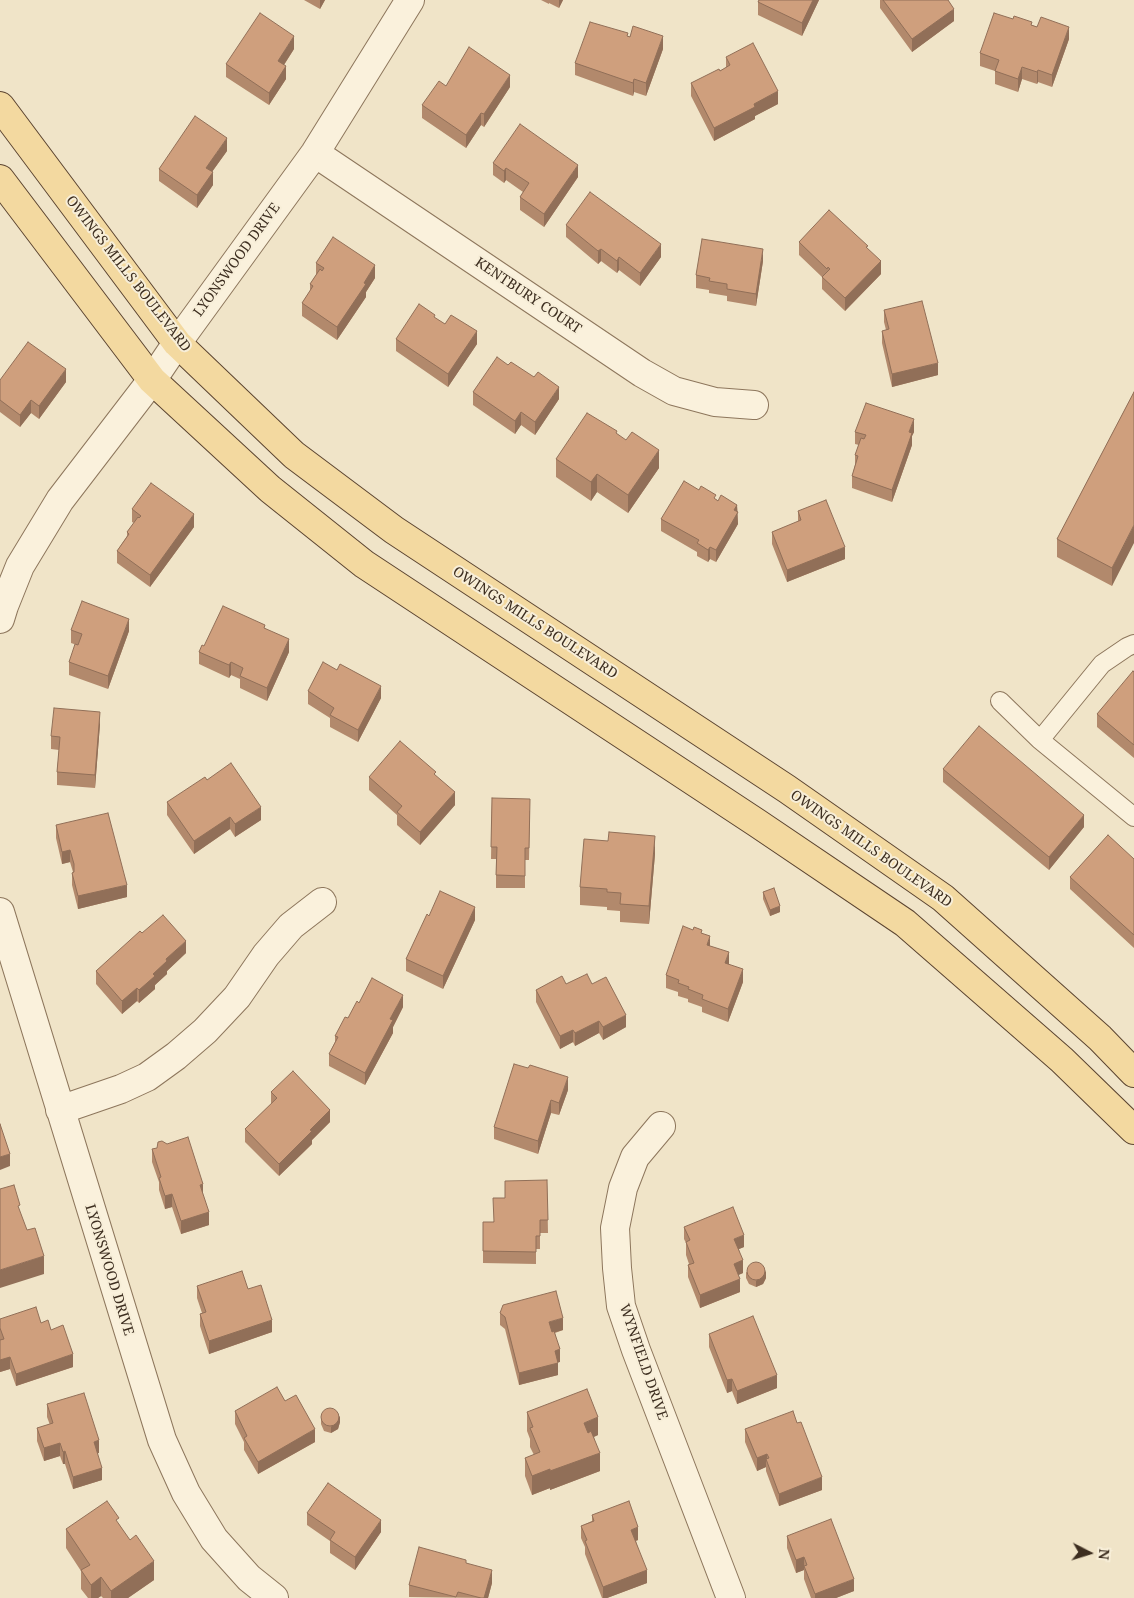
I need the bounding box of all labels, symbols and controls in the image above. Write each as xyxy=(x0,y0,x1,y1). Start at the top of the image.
street label: OWINGS MILLS BOULEVARD xyxy=(62,193,194,355)
street label: LYONSWOOD DRIVE xyxy=(190,200,284,320)
street label: KENTBURY COURT xyxy=(472,254,584,338)
street label: OWINGS MILLS BOULEVARD xyxy=(449,563,621,683)
street label: OWINGS MILLS BOULEVARD xyxy=(787,787,955,911)
street label: LYONSWOOD DRIVE xyxy=(81,1202,137,1338)
street label: WYNFIELD DRIVE xyxy=(615,1302,671,1422)
north arrow xyxy=(1064,1528,1114,1578)
text: N xyxy=(1094,1548,1114,1561)

